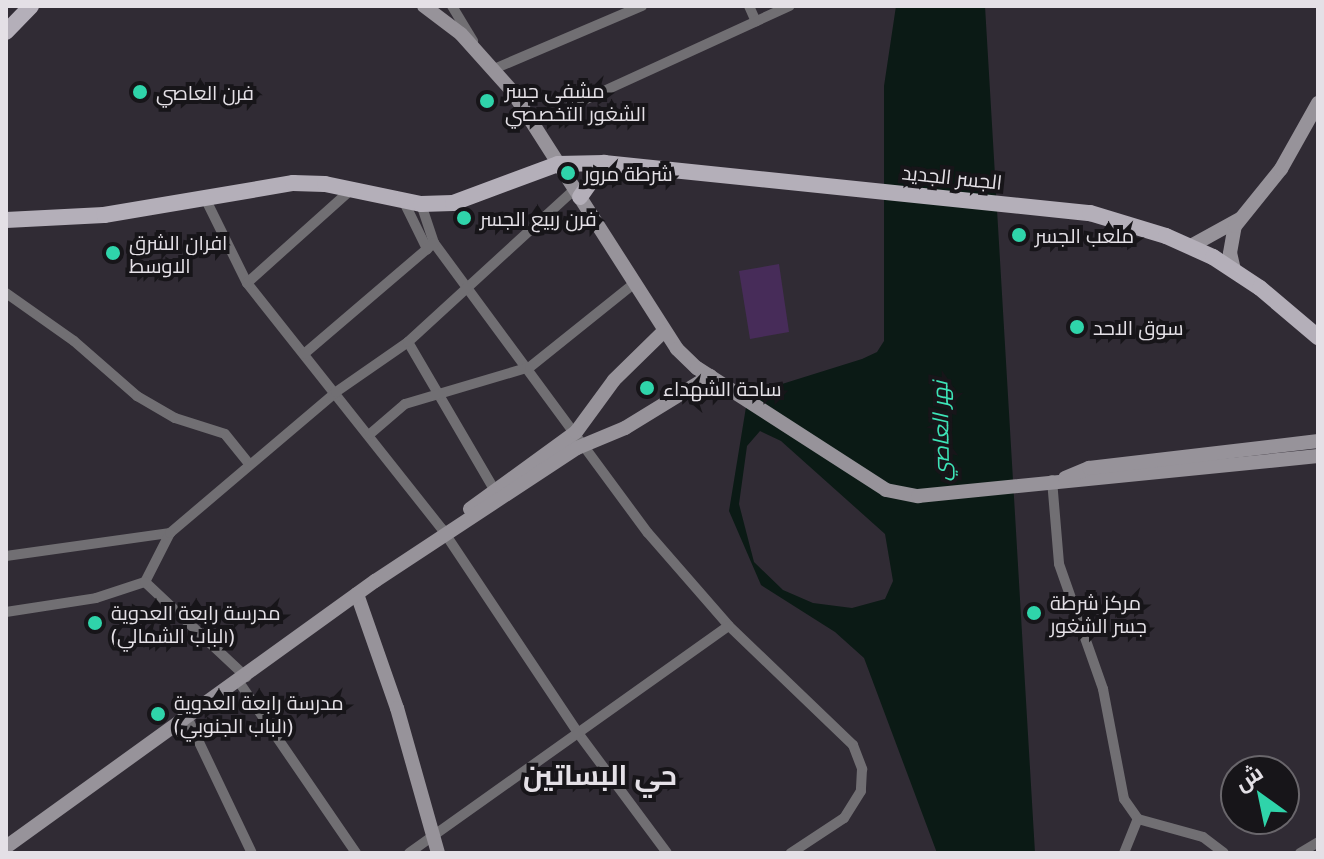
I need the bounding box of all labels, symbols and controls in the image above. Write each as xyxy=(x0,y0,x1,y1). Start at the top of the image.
place label: مشفى جسر الشغور التخصصي xyxy=(505,78,646,125)
place label: فرن العاصي xyxy=(156,80,254,104)
marker: فرن العاصي xyxy=(131,83,149,101)
marker: مشفى جسر الشغور التخصصي xyxy=(476,90,498,112)
street label: الجسر الجديد xyxy=(901,160,1003,194)
place label: شرطة مرور xyxy=(584,161,673,185)
marker: شرطة مرور xyxy=(559,164,577,182)
place label: فرن ربيع الجسر xyxy=(480,206,597,230)
marker: فرن ربيع الجسر xyxy=(455,209,473,227)
place label: ملعب الجسر xyxy=(1035,223,1134,247)
marker: ملعب الجسر xyxy=(1010,226,1028,244)
place label: افران الشرق الاوسط xyxy=(129,230,227,277)
marker: افران الشرق الاوسط xyxy=(104,244,122,262)
place label: سوق الاحد xyxy=(1093,315,1184,339)
marker: سوق الاحد xyxy=(1068,318,1086,336)
place label: ساحة الشهداء xyxy=(663,376,782,400)
marker: ساحة الشهداء xyxy=(638,379,656,397)
water label: نهر العاصي xyxy=(926,381,954,481)
place label: مركز شرطة جسر الشغور xyxy=(1050,590,1147,637)
place label: مدرسة رابعة العدوية (الباب الشمالي) xyxy=(111,600,281,647)
marker: مركز شرطة جسر الشغور xyxy=(1025,604,1043,622)
marker: مدرسة رابعة العدوية (الباب الشمالي) xyxy=(86,614,104,632)
place label: مدرسة رابعة العدوية (الباب الجنوبي) xyxy=(174,690,344,737)
marker: مدرسة رابعة العدوية (الباب الجنوبي) xyxy=(149,705,167,723)
north arrow xyxy=(1220,755,1300,835)
text: ش xyxy=(1228,756,1268,797)
district label: حي البساتين xyxy=(523,757,677,791)

